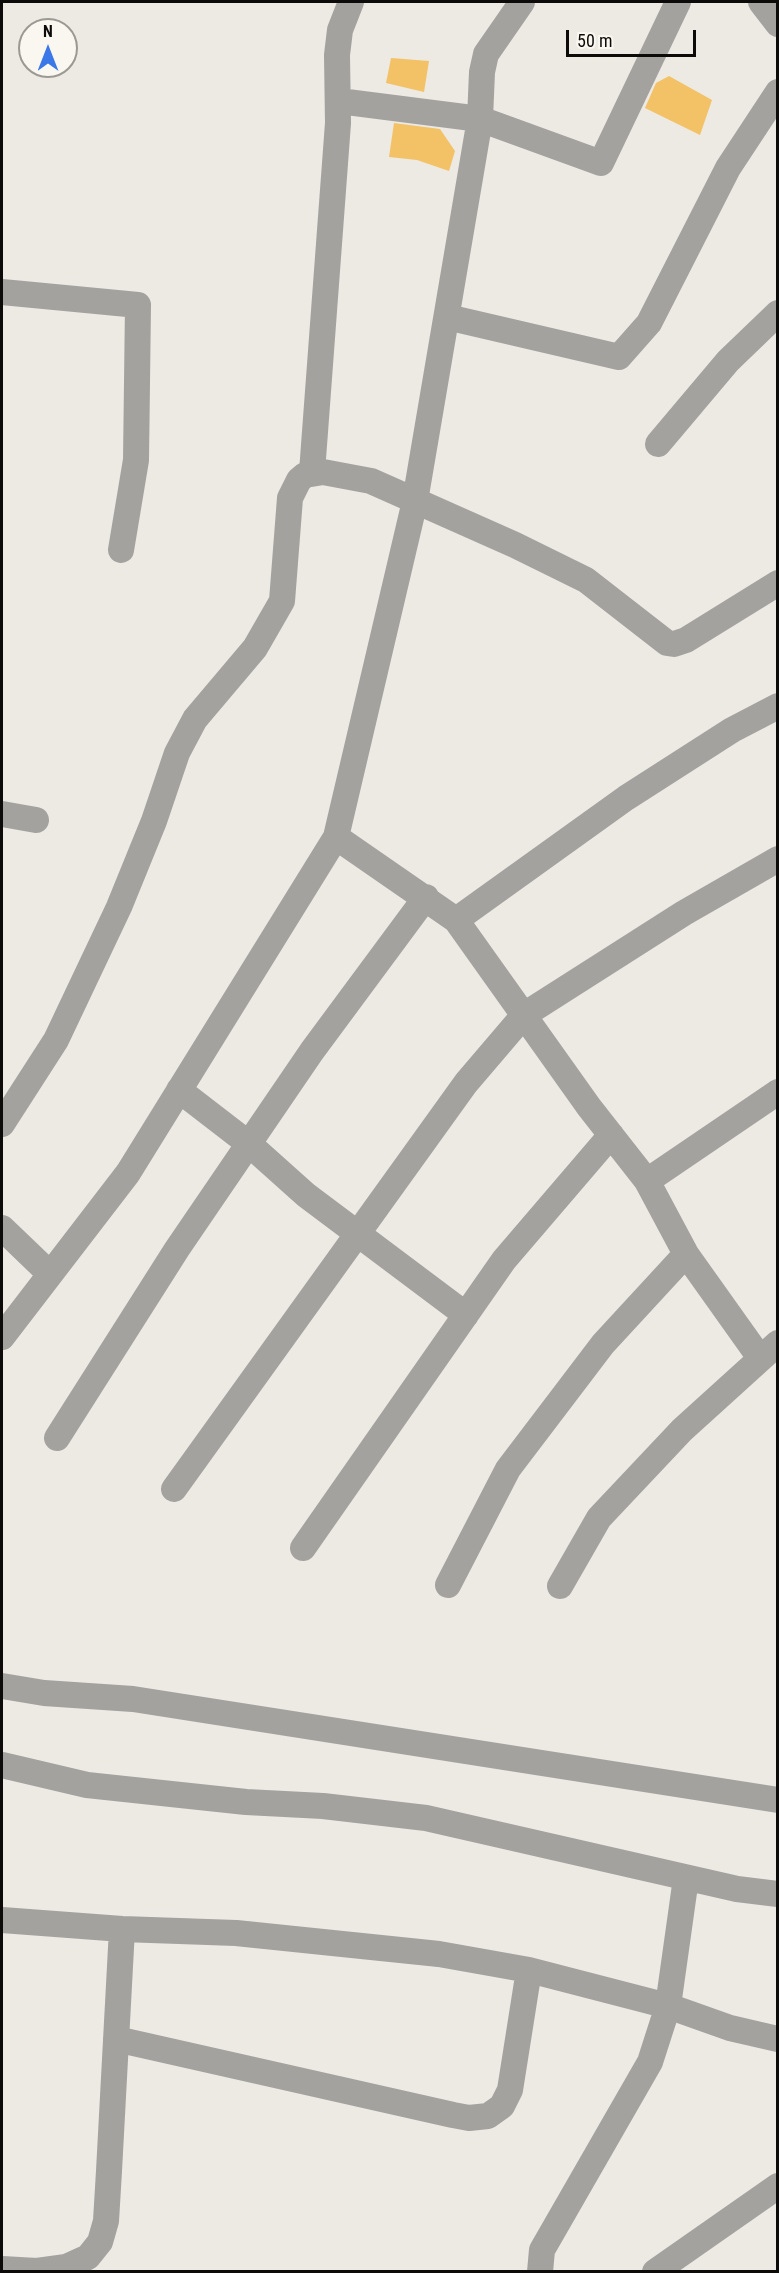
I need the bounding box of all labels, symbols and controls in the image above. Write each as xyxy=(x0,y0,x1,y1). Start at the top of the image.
north arrow xyxy=(18,18,78,78)
scale bar xyxy=(569,18,700,56)
text: N xyxy=(43,22,53,41)
text: 50 m xyxy=(577,30,612,51)

